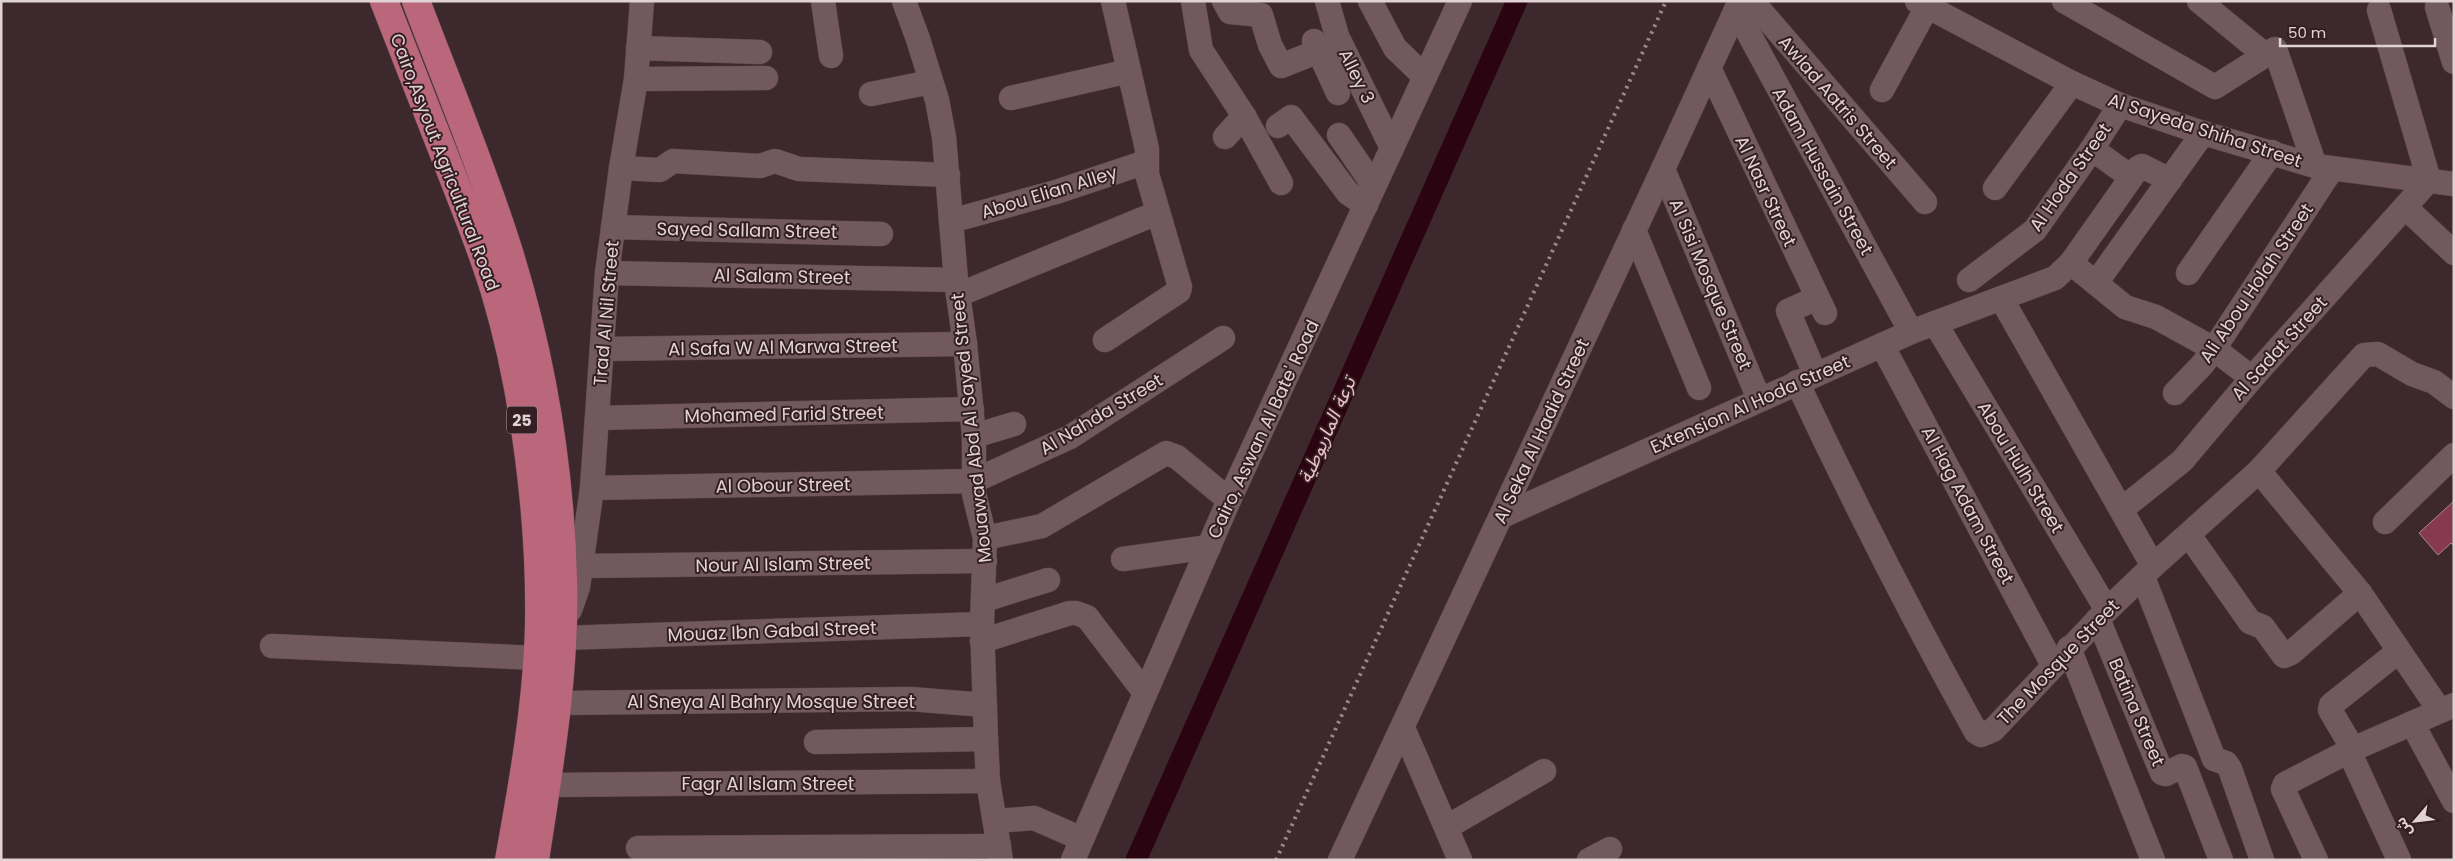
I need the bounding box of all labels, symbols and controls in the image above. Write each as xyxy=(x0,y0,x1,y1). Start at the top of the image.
scale bar xyxy=(2280,15,2435,47)
text: 50 m xyxy=(2288,22,2326,43)
street label: Cairo,Asyout Agricultural Road xyxy=(384,30,506,294)
street label: Awlad Aatris Street xyxy=(1773,30,1903,174)
street label: Alley 3 xyxy=(1333,45,1381,107)
street label: Adam Hussain Street xyxy=(1766,83,1880,259)
street label: Al Sayeda Shiha Street xyxy=(2105,87,2305,173)
street label: Al Hoda Street xyxy=(2023,118,2117,236)
street label: Al Nasr Street xyxy=(1729,131,1803,251)
street label: Abou Elian Alley xyxy=(978,159,1120,225)
street label: Al Sisi Mosque Street xyxy=(1664,195,1758,373)
street label: Ali Abou Holah Street xyxy=(2193,198,2319,368)
street label: Sayed Sallam Street xyxy=(656,216,838,244)
street label: Trad Al Nil Street xyxy=(587,239,625,387)
street label: Al Salam Street xyxy=(713,262,851,290)
street label: Al Sadat Street xyxy=(2225,290,2333,406)
street label: Mouawad Abd Al Sayed Street xyxy=(944,292,998,564)
street label: Cairo, Aswan Al Bate' Road xyxy=(1201,316,1325,542)
street label: Al Safa W Al Marwa Street xyxy=(668,332,898,362)
street label: Al Seka Al Hadid Street xyxy=(1487,334,1595,528)
street label: Extension Al Hoda Street xyxy=(1646,349,1854,459)
street label: Al Nahda Street xyxy=(1035,367,1167,461)
water label: ترعة الماريوطية xyxy=(1292,371,1363,487)
street label: Abou Hulh Street xyxy=(1972,396,2070,538)
street label: Mohamed Farid Street xyxy=(684,400,884,428)
road number: 25 xyxy=(507,406,537,434)
street label: Al Hag Adam Street xyxy=(1916,422,2020,588)
street label: Al Obour Street xyxy=(715,471,851,499)
street label: Nour Al Islam Street xyxy=(695,550,871,578)
street label: The Mosque Street xyxy=(1991,594,2125,730)
street label: Mouaz Ibn Gabal Street xyxy=(667,615,877,647)
street label: Batina Street xyxy=(2103,654,2171,770)
street label: Al Sneya Al Bahry Mosque Street xyxy=(627,689,915,714)
street label: Fagr Al Islam Street xyxy=(682,771,854,796)
north arrow xyxy=(2390,796,2440,846)
text: ش xyxy=(2390,814,2417,840)

